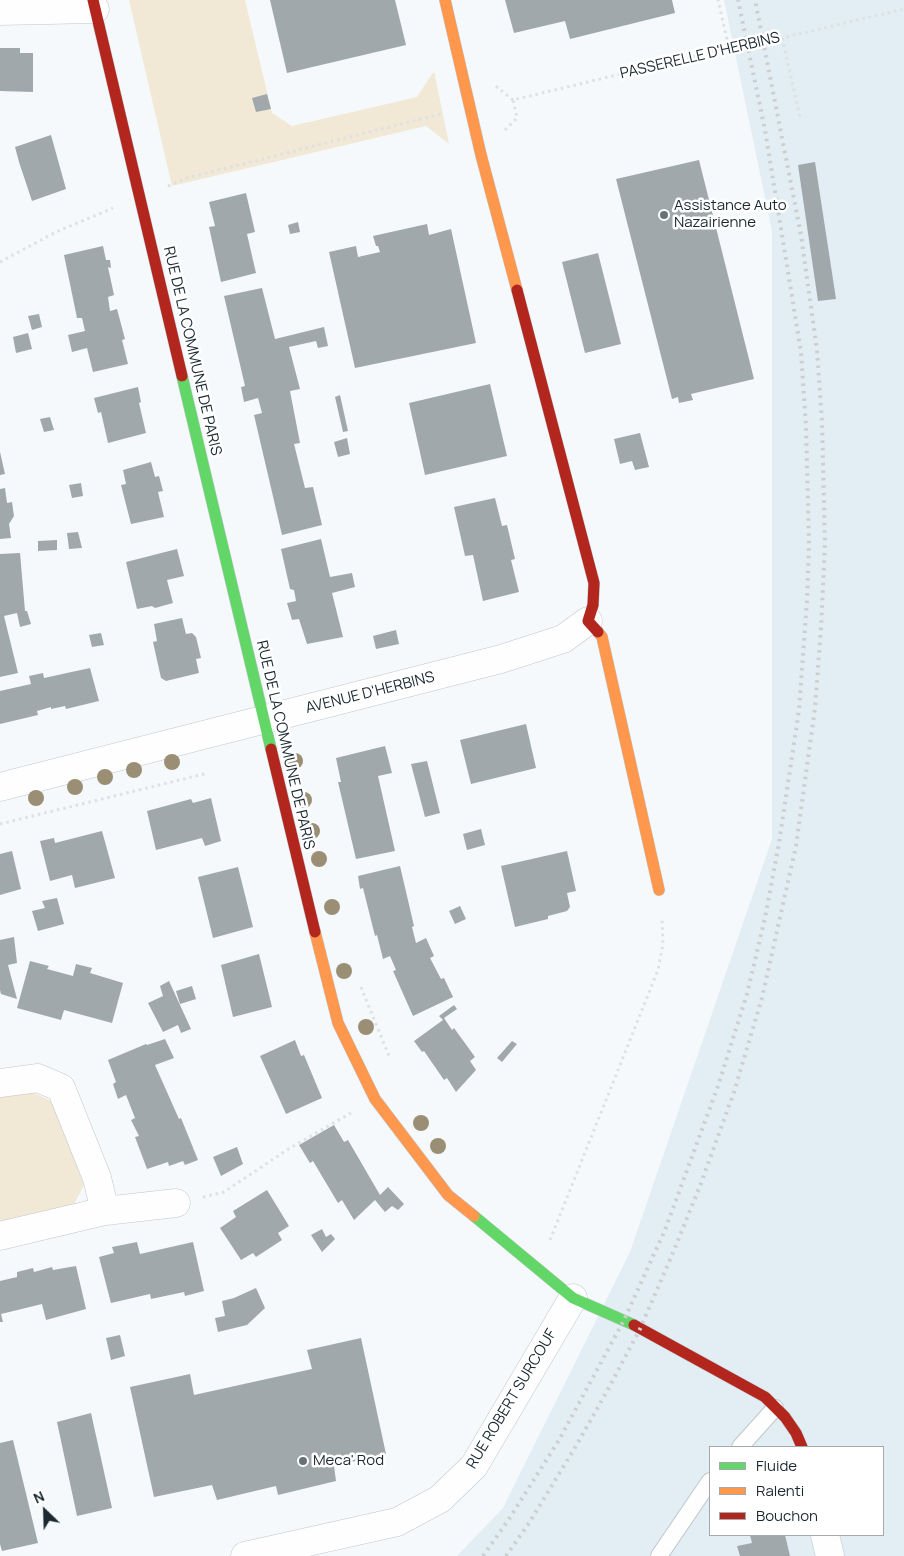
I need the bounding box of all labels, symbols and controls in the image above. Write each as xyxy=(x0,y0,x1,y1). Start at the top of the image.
street label: PASSERELLE D'HERBINS xyxy=(618,29,782,83)
place label: Assistance Auto Nazairienne xyxy=(674,197,787,232)
marker: Assistance Auto Nazairienne xyxy=(658,209,670,221)
street label: RUE DE LA COMMUNE DE PARIS xyxy=(159,245,225,457)
street label: RUE DE LA COMMUNE DE PARIS xyxy=(252,639,318,851)
street label: AVENUE D'HERBINS xyxy=(304,668,436,718)
street label: RUE ROBERT SURCOUF xyxy=(463,1326,561,1472)
legend xyxy=(709,1446,884,1536)
place label: Meca' Rod xyxy=(313,1452,384,1470)
marker: Meca' Rod xyxy=(297,1455,309,1467)
text: Fluide xyxy=(756,1455,797,1476)
text: Ralenti xyxy=(756,1480,804,1501)
north arrow xyxy=(20,1486,70,1536)
text: N xyxy=(30,1486,47,1508)
text: Bouchon xyxy=(756,1505,818,1526)

